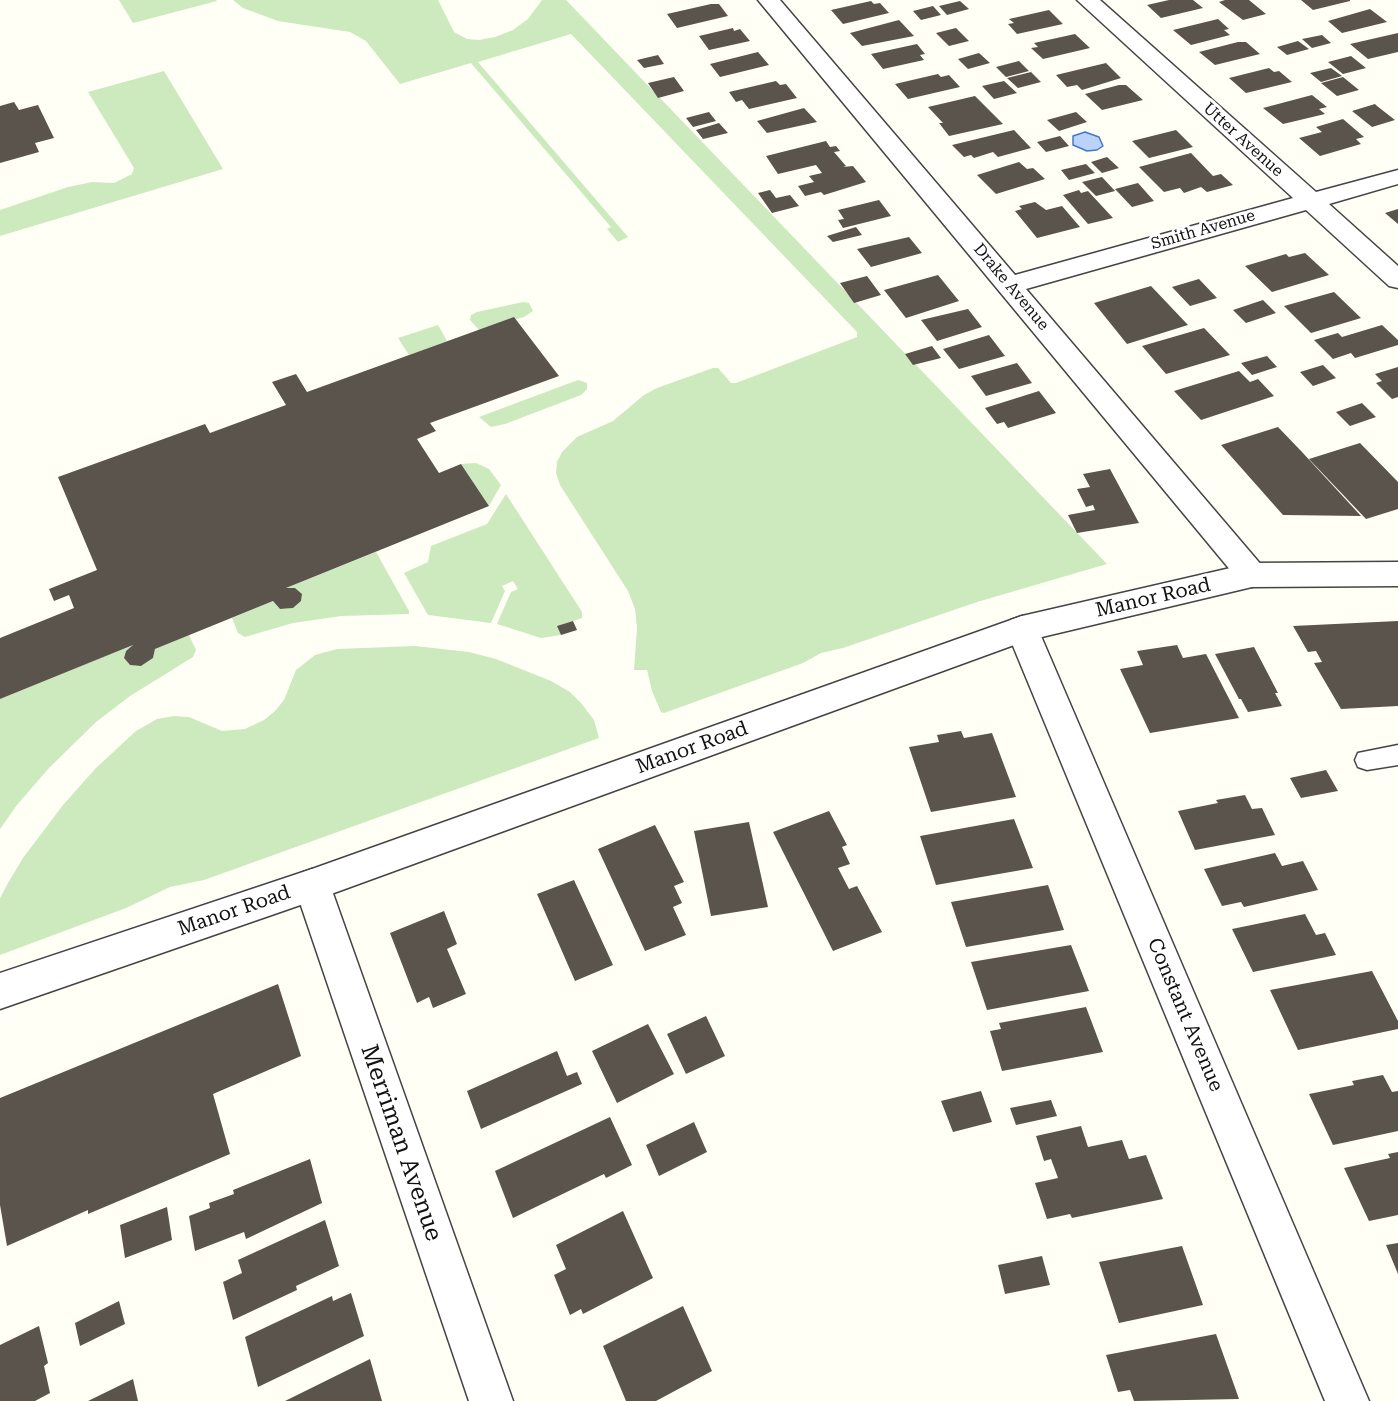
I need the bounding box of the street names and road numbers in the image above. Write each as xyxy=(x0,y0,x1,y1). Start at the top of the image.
street label: Utter Avenue xyxy=(1199,99,1287,181)
street label: Smith Avenue xyxy=(1149,206,1257,254)
street label: Drake Avenue xyxy=(969,240,1053,334)
street label: Manor Road xyxy=(1093,573,1213,623)
street label: Manor Road xyxy=(633,717,751,779)
street label: Manor Road xyxy=(175,881,293,941)
street label: Constant Avenue xyxy=(1142,935,1228,1095)
street label: Merriman Avenue xyxy=(354,1041,448,1245)

